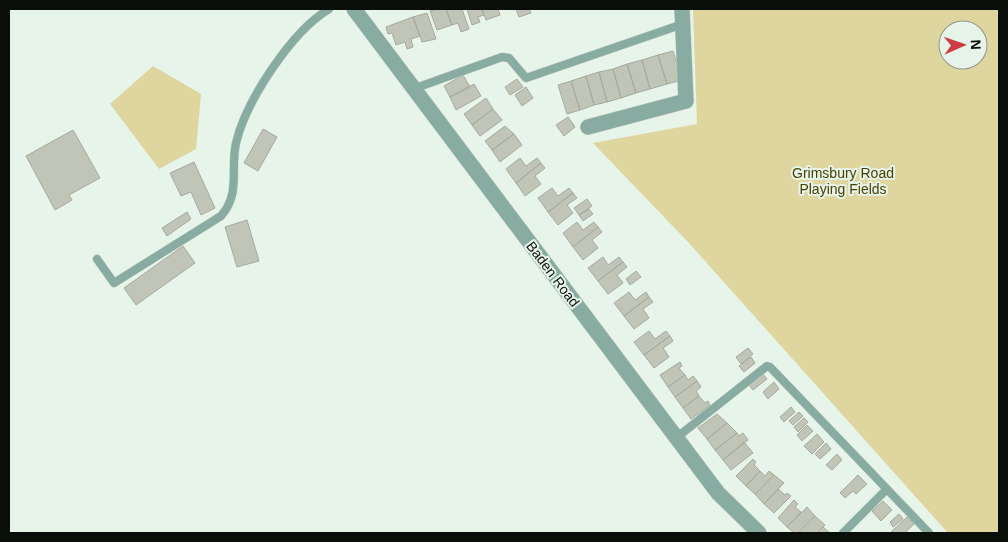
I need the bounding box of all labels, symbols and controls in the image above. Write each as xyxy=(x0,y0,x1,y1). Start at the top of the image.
north arrow xyxy=(938,20,988,70)
text: N xyxy=(968,39,984,50)
park label: Grimsbury Road Playing Fields xyxy=(792,165,894,197)
street label: Baden Road xyxy=(523,238,583,310)

